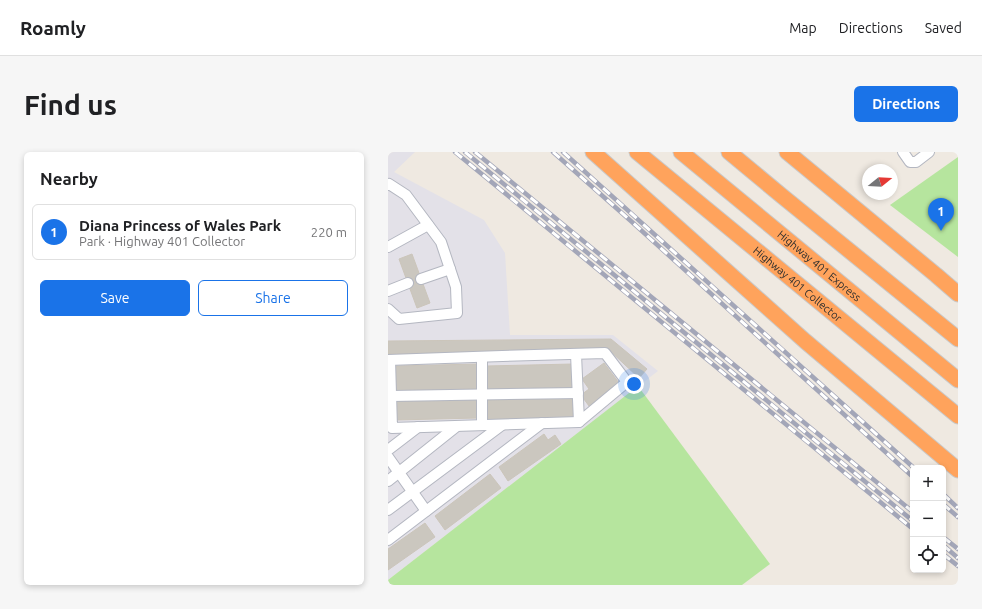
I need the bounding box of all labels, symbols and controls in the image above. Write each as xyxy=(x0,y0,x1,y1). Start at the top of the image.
text: Roamly xyxy=(20,17,86,39)
text: Map xyxy=(789,20,817,36)
text: Directions xyxy=(839,20,903,36)
text: Saved xyxy=(925,20,962,36)
button: Directions xyxy=(854,86,958,122)
text: Find us xyxy=(24,89,117,120)
north arrow xyxy=(862,164,898,200)
text: Nearby xyxy=(40,169,98,188)
pin: 1 xyxy=(928,198,954,231)
text: Diana Princess of Wales Park xyxy=(79,217,281,234)
text: 1 xyxy=(50,225,58,239)
text: 220 m xyxy=(311,225,347,239)
street label: Highway 401 Express xyxy=(775,228,863,304)
text: Park · Highway 401 Collector xyxy=(79,234,245,248)
street label: Highway 401 Collector xyxy=(751,244,845,325)
button: Save xyxy=(40,280,190,316)
button: Share xyxy=(198,280,348,316)
your location xyxy=(624,374,644,394)
map controls xyxy=(910,465,946,573)
button: + xyxy=(910,465,946,501)
button: − xyxy=(910,501,946,537)
button: locate xyxy=(910,537,946,573)

